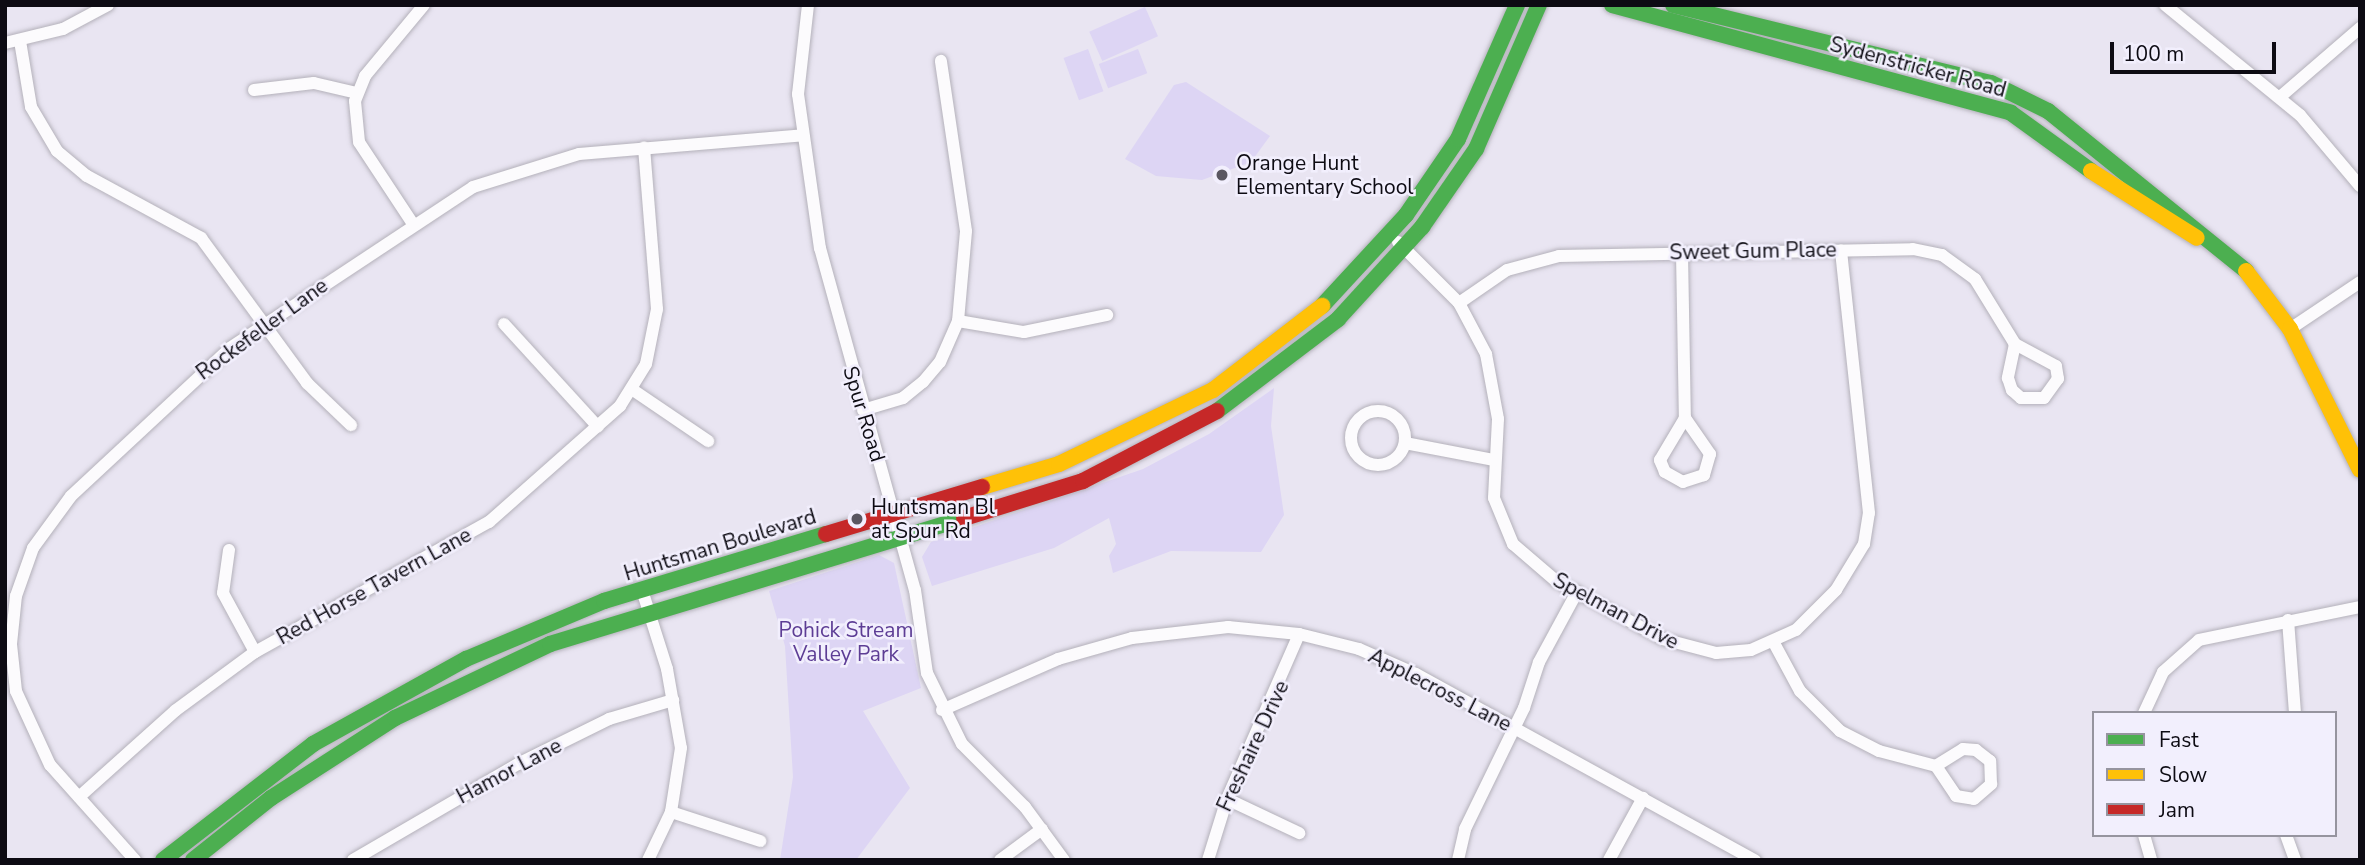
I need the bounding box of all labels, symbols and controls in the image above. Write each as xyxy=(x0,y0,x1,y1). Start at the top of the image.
scale bar xyxy=(2113,28,2279,72)
street label: Sydenstricker Road xyxy=(1827,31,2009,103)
text: 100 m xyxy=(2123,40,2184,68)
place label: Orange Hunt Elementary School xyxy=(1236,150,1414,200)
marker: Orange Hunt Elementary School xyxy=(1214,167,1230,183)
street label: Sweet Gum Place xyxy=(1669,237,1837,265)
street label: Rockefeller Lane xyxy=(191,273,333,385)
street label: Spur Road xyxy=(838,363,890,465)
place label: Huntsman Bl at Spur Rd xyxy=(871,494,995,544)
street label: Huntsman Boulevard xyxy=(621,504,819,586)
marker: Huntsman Bl at Spur Rd xyxy=(849,511,865,527)
street label: Red Horse Tavern Lane xyxy=(272,522,476,650)
street label: Spelman Drive xyxy=(1549,567,1683,655)
park label: Pohick Stream Valley Park xyxy=(779,617,913,667)
street label: Applecross Lane xyxy=(1364,643,1516,737)
street label: Freshaire Drive xyxy=(1212,676,1294,816)
legend xyxy=(2092,711,2337,837)
text: Fast xyxy=(2159,726,2199,754)
street label: Hamor Lane xyxy=(452,733,566,809)
text: Slow xyxy=(2159,761,2207,789)
text: Jam xyxy=(2159,796,2195,824)

